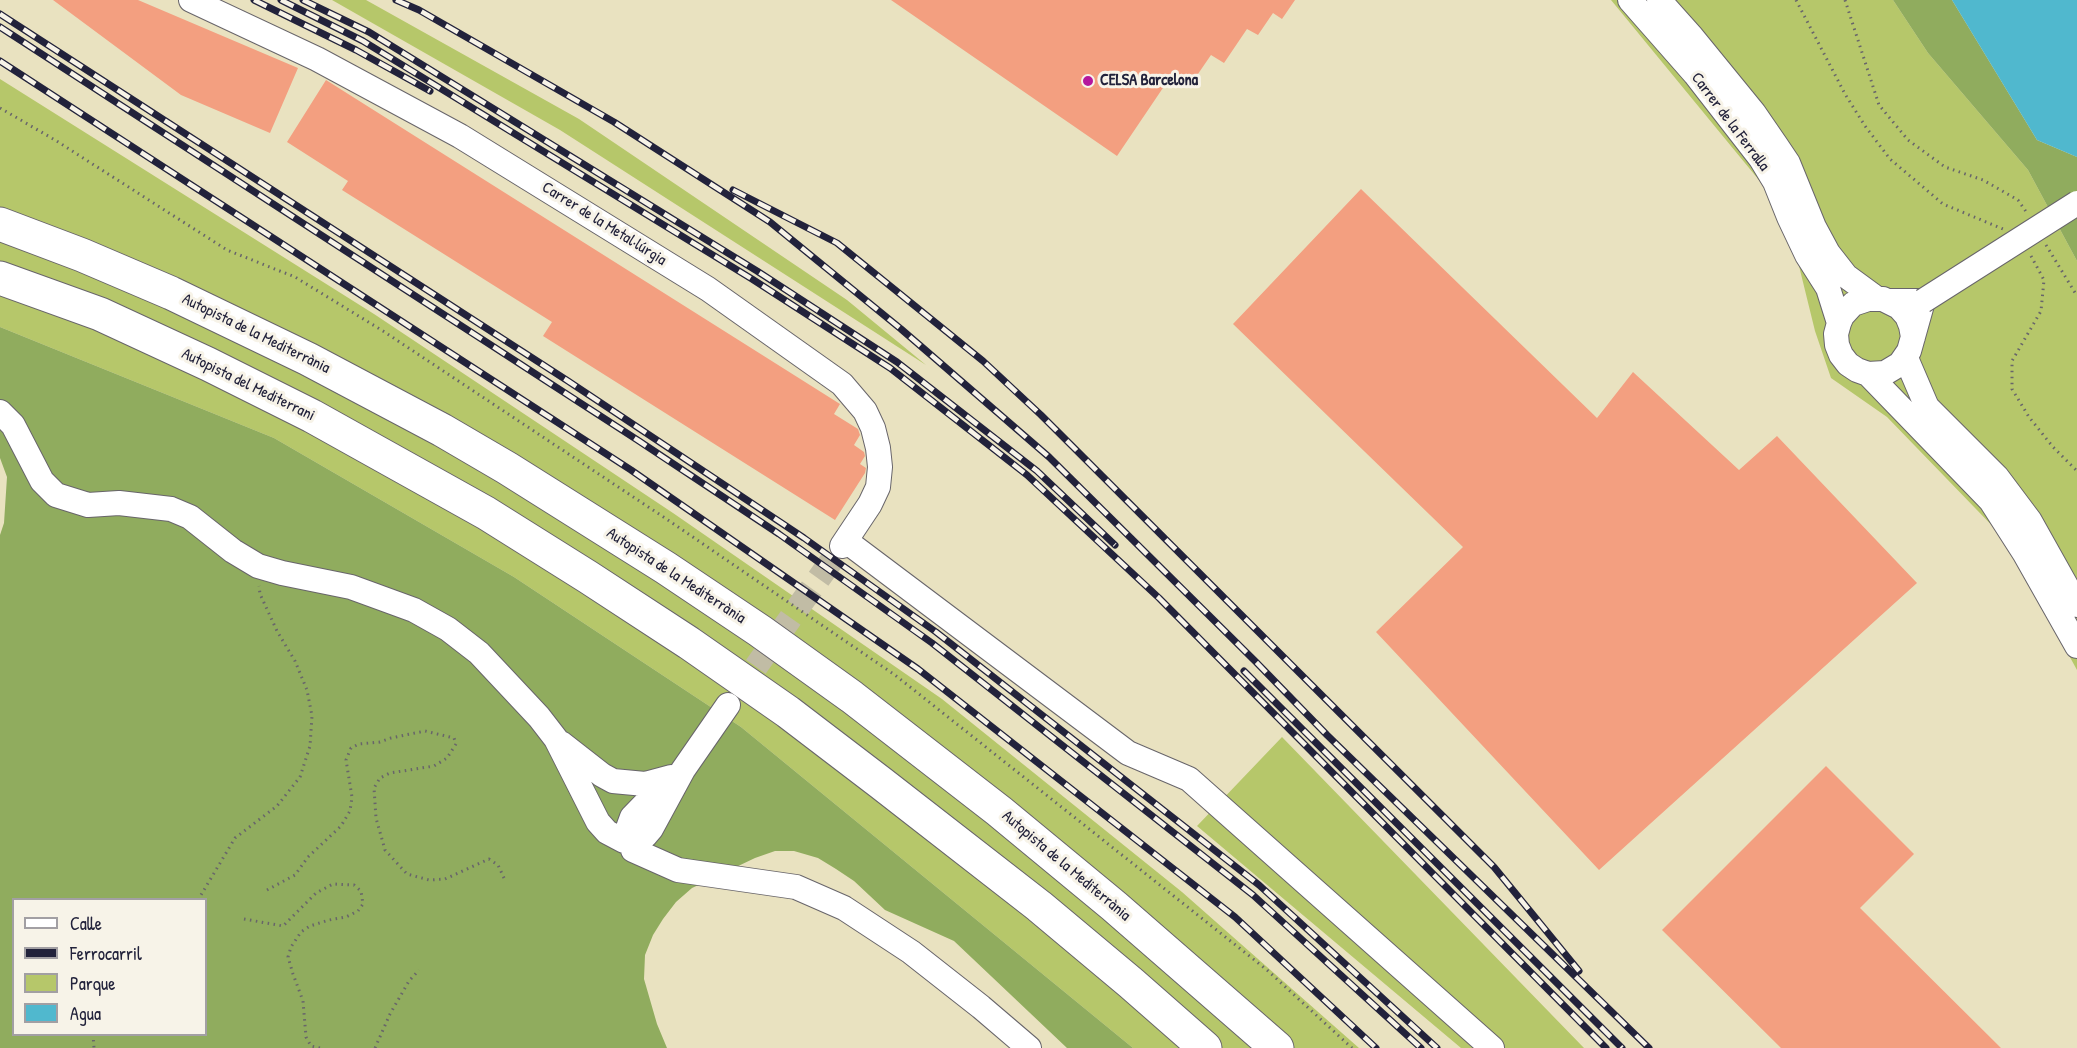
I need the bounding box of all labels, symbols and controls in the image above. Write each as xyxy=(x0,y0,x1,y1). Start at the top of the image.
street label: Carrer de la Ferralla xyxy=(1687,69,1773,175)
place label: CELSA Barcelona xyxy=(1100,71,1198,91)
marker: CELSA Barcelona xyxy=(1081,74,1095,88)
street label: Carrer de la Metal·lúrgia xyxy=(538,178,670,270)
street label: Autopista de la Mediterrània xyxy=(179,290,333,378)
street label: Autopista del Mediterrani xyxy=(178,344,318,426)
street label: Autopista de la Mediterrània xyxy=(603,524,749,628)
street label: Autopista de la Mediterrània xyxy=(998,807,1134,925)
legend xyxy=(12,898,207,1036)
text: Calle xyxy=(70,911,102,936)
text: Ferrocarril xyxy=(70,941,142,966)
text: Parque xyxy=(70,971,115,996)
text: Agua xyxy=(70,1001,101,1026)

